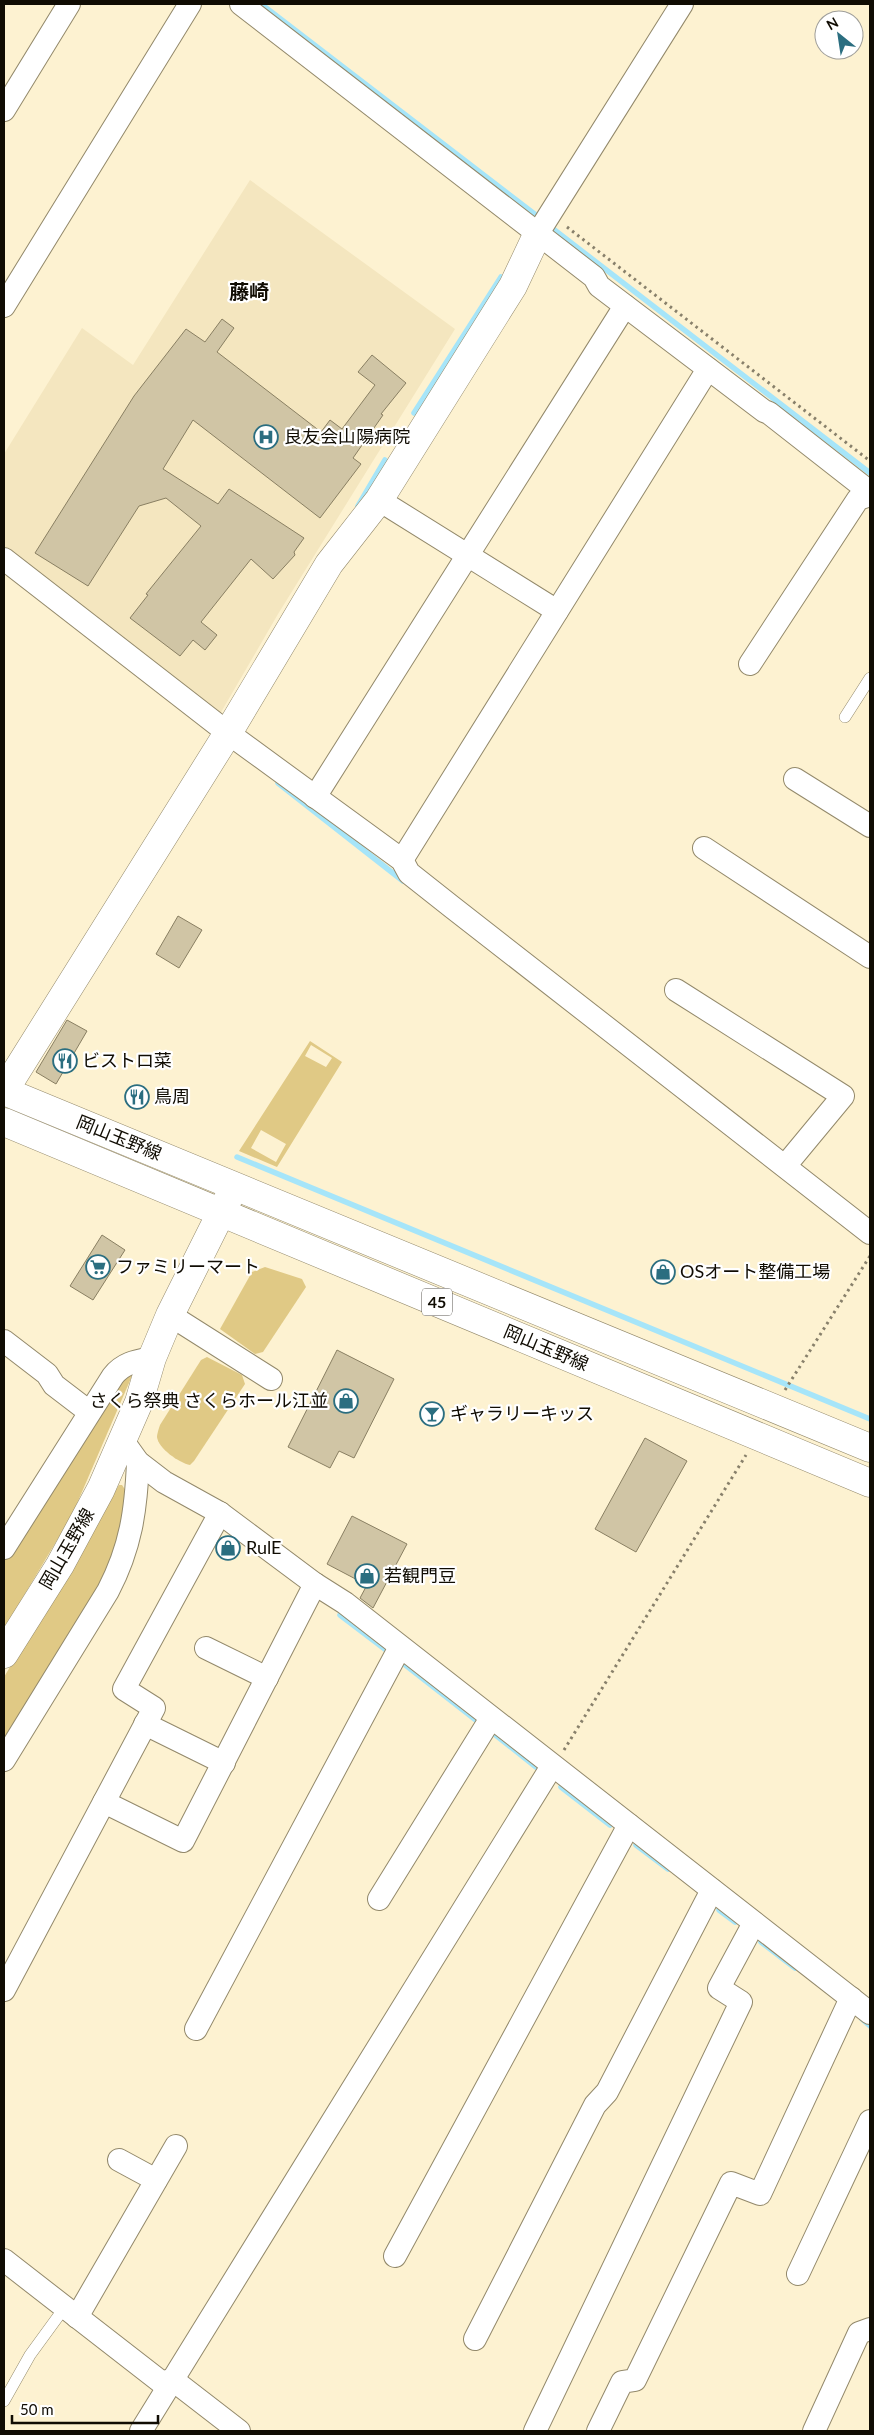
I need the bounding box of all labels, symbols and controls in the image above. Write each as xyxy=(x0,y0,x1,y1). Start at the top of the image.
north arrow xyxy=(814,10,864,60)
text: N xyxy=(823,13,841,33)
district label: 藤崎 xyxy=(229,279,269,303)
hospital icon: 良友会山陽病院 xyxy=(253,424,279,450)
place label: 良友会山陽病院 xyxy=(284,425,410,447)
restaurant icon: ビストロ菜 xyxy=(52,1048,78,1074)
place label: ビストロ菜 xyxy=(82,1049,172,1071)
restaurant icon: 鳥周 xyxy=(124,1084,150,1110)
place label: 鳥周 xyxy=(154,1085,190,1107)
street label: 岡山玉野線 xyxy=(74,1110,165,1164)
supermarket icon: ファミリーマート xyxy=(85,1254,111,1280)
place label: ファミリーマート xyxy=(116,1255,260,1277)
shop icon: OSオート整備工場 xyxy=(650,1259,676,1285)
place label: OSオート整備工場 xyxy=(680,1260,830,1282)
road number: 45 xyxy=(422,1288,452,1315)
street label: 岡山玉野線 xyxy=(501,1319,592,1375)
shop icon: さくら祭典 さくらホール江並 xyxy=(333,1388,359,1414)
place label: さくら祭典 さくらホール江並 xyxy=(89,1389,328,1411)
bar icon: ギャラリーキッス xyxy=(419,1401,445,1427)
place label: ギャラリーキッス xyxy=(450,1402,594,1424)
street label: 岡山玉野線 xyxy=(34,1504,98,1593)
shop icon: RulE xyxy=(215,1535,241,1561)
place label: RulE xyxy=(246,1536,281,1558)
shop icon: 若観門豆 xyxy=(354,1563,380,1589)
place label: 若観門豆 xyxy=(384,1564,456,1586)
scale bar xyxy=(12,2392,159,2424)
text: 50 m xyxy=(20,2400,54,2418)

